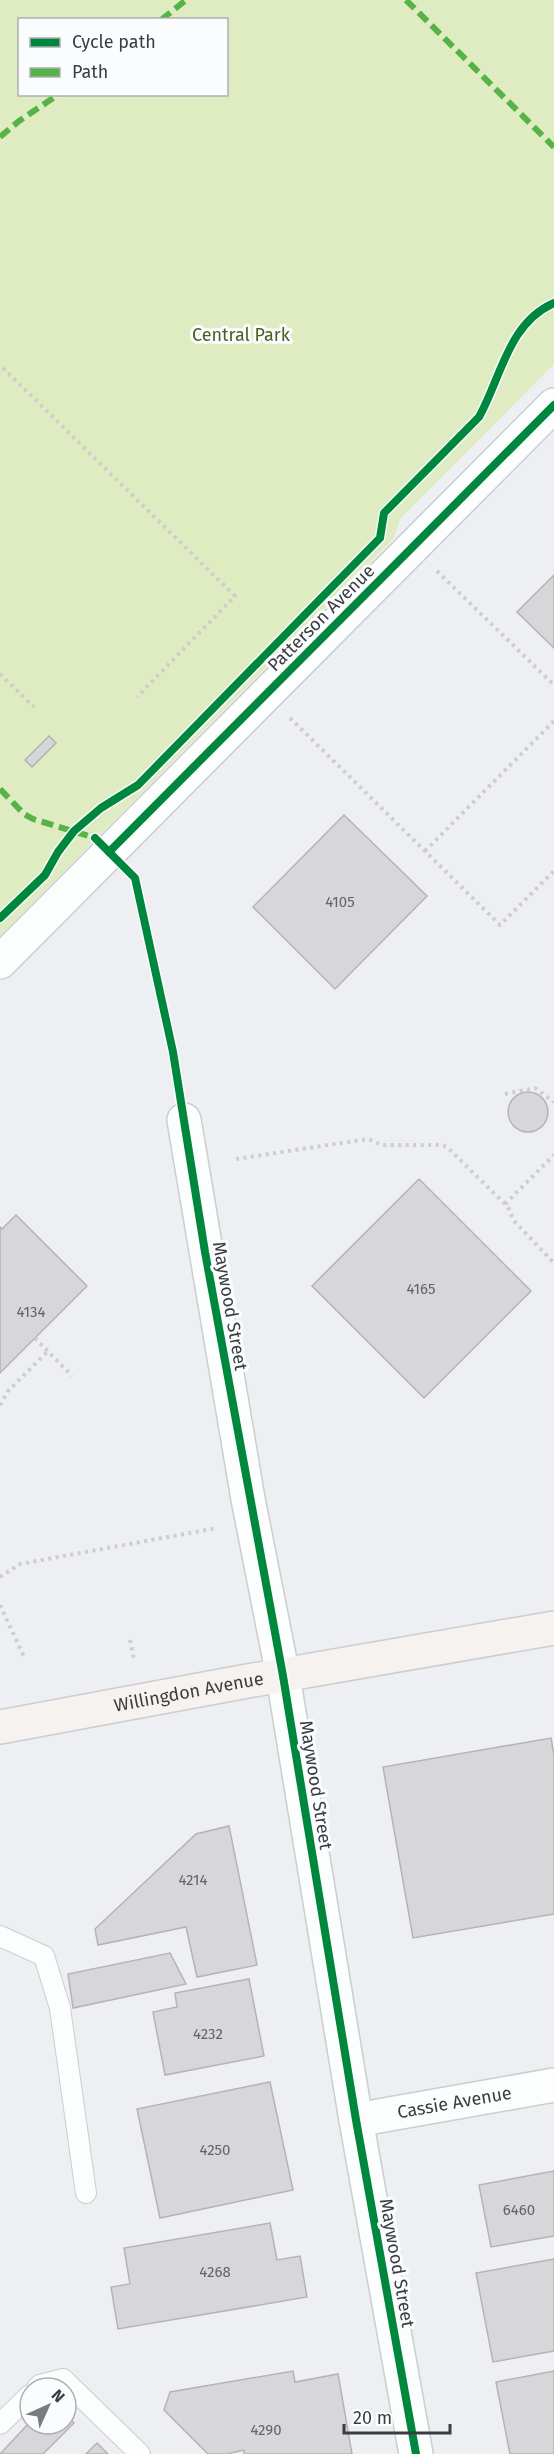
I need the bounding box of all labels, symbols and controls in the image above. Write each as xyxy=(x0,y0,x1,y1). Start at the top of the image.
legend xyxy=(18,18,228,96)
text: Cycle path xyxy=(72,31,156,53)
text: Path xyxy=(72,61,108,83)
park label: Central Park xyxy=(192,324,291,346)
street label: Patterson Avenue xyxy=(263,560,379,676)
house number: 4105 xyxy=(325,893,355,911)
street label: Maywood Street xyxy=(208,1240,252,1373)
house number: 4165 xyxy=(406,1280,436,1298)
house number: 4134 xyxy=(17,1303,46,1321)
street label: Willingdon Avenue xyxy=(112,1667,265,1717)
street label: Maywood Street xyxy=(295,1719,337,1852)
house number: 4214 xyxy=(178,1871,208,1889)
house number: 4232 xyxy=(193,2025,223,2043)
street label: Cassie Avenue xyxy=(396,2082,513,2123)
house number: 4250 xyxy=(200,2141,231,2159)
street label: Maywood Street xyxy=(375,2197,419,2330)
house number: 6460 xyxy=(503,2201,535,2219)
house number: 4268 xyxy=(199,2263,231,2281)
north arrow xyxy=(18,2376,78,2436)
text: N xyxy=(48,2385,69,2406)
scale bar xyxy=(344,2397,450,2435)
text: 20 m xyxy=(353,2407,392,2429)
house number: 4290 xyxy=(250,2421,282,2439)

